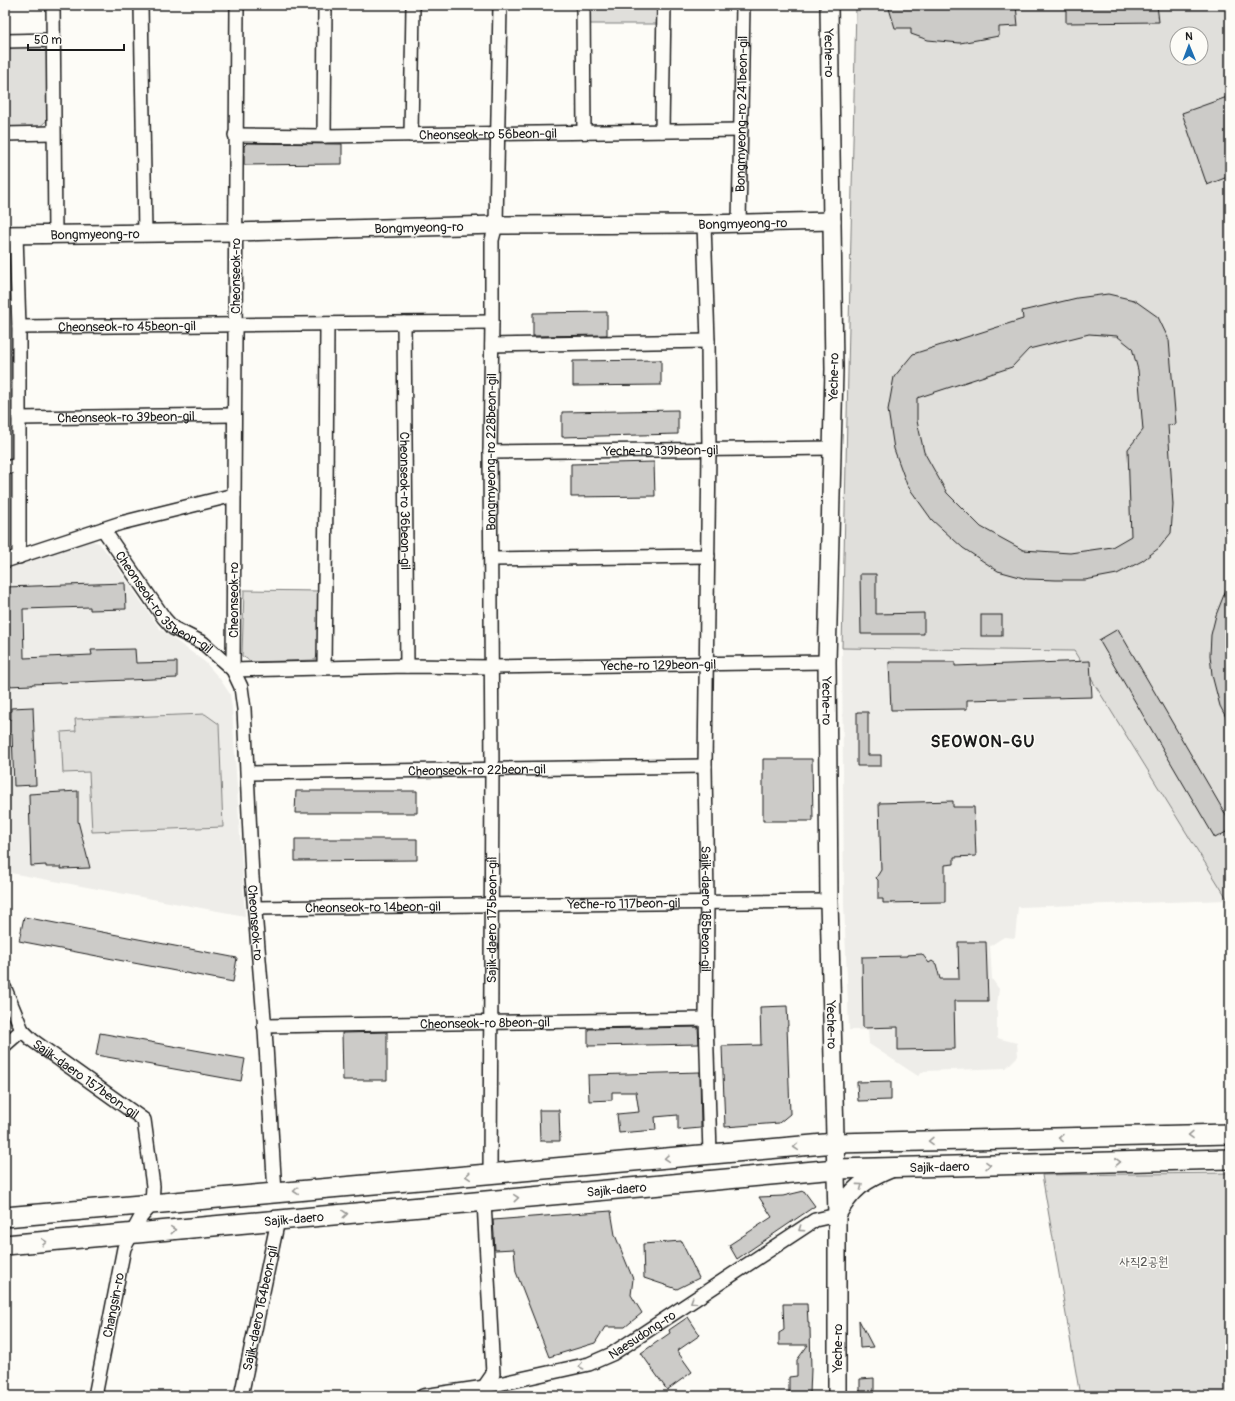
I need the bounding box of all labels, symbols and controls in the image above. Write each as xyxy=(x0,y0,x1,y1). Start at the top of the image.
scale bar xyxy=(28,26,124,52)
north arrow xyxy=(1169,26,1209,66)
street label: Yeche-ro xyxy=(820,28,837,77)
text: N xyxy=(1185,30,1193,43)
text: 50 m xyxy=(34,33,62,48)
street label: Bongmyeong-ro 241beon-gil xyxy=(733,36,751,192)
street label: Cheonseok-ro 56beon-gil xyxy=(419,126,557,144)
street label: Bongmyeong-ro xyxy=(698,215,788,233)
street label: Bongmyeong-ro xyxy=(374,219,464,237)
street label: Bongmyeong-ro xyxy=(50,226,140,243)
street label: Cheonseok-ro xyxy=(228,238,244,314)
street label: Cheonseok-ro 45beon-gil xyxy=(58,318,196,336)
street label: Yeche-ro xyxy=(826,353,842,402)
street label: Bongmyeong-ro 228beon-gil xyxy=(483,373,500,531)
street label: Cheonseok-ro 39beon-gil xyxy=(57,409,195,426)
street label: Cheonseok-ro 36beon-gil xyxy=(396,432,413,570)
street label: Yeche-ro 139beon-gil xyxy=(602,442,719,460)
street label: Cheonseok-ro 35beon-gil xyxy=(111,548,216,657)
street label: Cheonseok-ro xyxy=(226,562,242,638)
street label: Yeche-ro 129beon-gil xyxy=(600,657,716,674)
street label: Yeche-ro xyxy=(818,676,835,725)
district label: SEOWON-GU xyxy=(930,731,1036,752)
street label: Cheonseok-ro 22beon-gil xyxy=(408,761,546,780)
street label: Sajik-daero 185beon-gil xyxy=(697,846,714,972)
street label: Sajik-daero 175beon-gil xyxy=(484,857,501,983)
street label: Cheonseok-ro xyxy=(244,884,266,961)
street label: Yeche-ro 117beon-gil xyxy=(566,895,681,913)
street label: Cheonseok-ro 14beon-gil xyxy=(305,899,441,916)
street label: Yeche-ro xyxy=(823,999,840,1049)
street label: Cheonseok-ro 8beon-gil xyxy=(420,1014,550,1033)
street label: Sajik-daero 157beon-gil xyxy=(29,1036,142,1123)
one-way arrow xyxy=(1188,1131,1194,1139)
one-way arrow xyxy=(1058,1134,1064,1142)
one-way arrow xyxy=(928,1137,934,1145)
one-way arrow xyxy=(793,1142,799,1151)
one-way arrow xyxy=(664,1153,670,1162)
one-way arrow xyxy=(1115,1158,1121,1166)
street label: Sajik-daero xyxy=(909,1159,970,1176)
one-way arrow xyxy=(985,1161,991,1169)
one-way arrow xyxy=(465,1171,471,1180)
street label: Sajik-daero xyxy=(586,1179,647,1201)
one-way arrow xyxy=(856,1183,863,1191)
one-way arrow xyxy=(293,1186,299,1195)
one-way arrow xyxy=(513,1194,519,1203)
street label: Sajik-daero xyxy=(263,1209,325,1230)
one-way arrow xyxy=(342,1210,348,1219)
one-way arrow xyxy=(798,1224,805,1232)
one-way arrow xyxy=(170,1225,176,1234)
one-way arrow xyxy=(41,1237,47,1246)
street label: Sajik-daero 164beon-gil xyxy=(240,1244,281,1372)
park label: 사직2공원 xyxy=(1118,1254,1169,1270)
street label: Changsin-ro xyxy=(100,1271,128,1339)
one-way arrow xyxy=(690,1296,697,1304)
street label: Naesudong-ro xyxy=(606,1307,679,1363)
street label: Yeche-ro xyxy=(830,1324,846,1373)
one-way arrow xyxy=(578,1361,584,1369)

